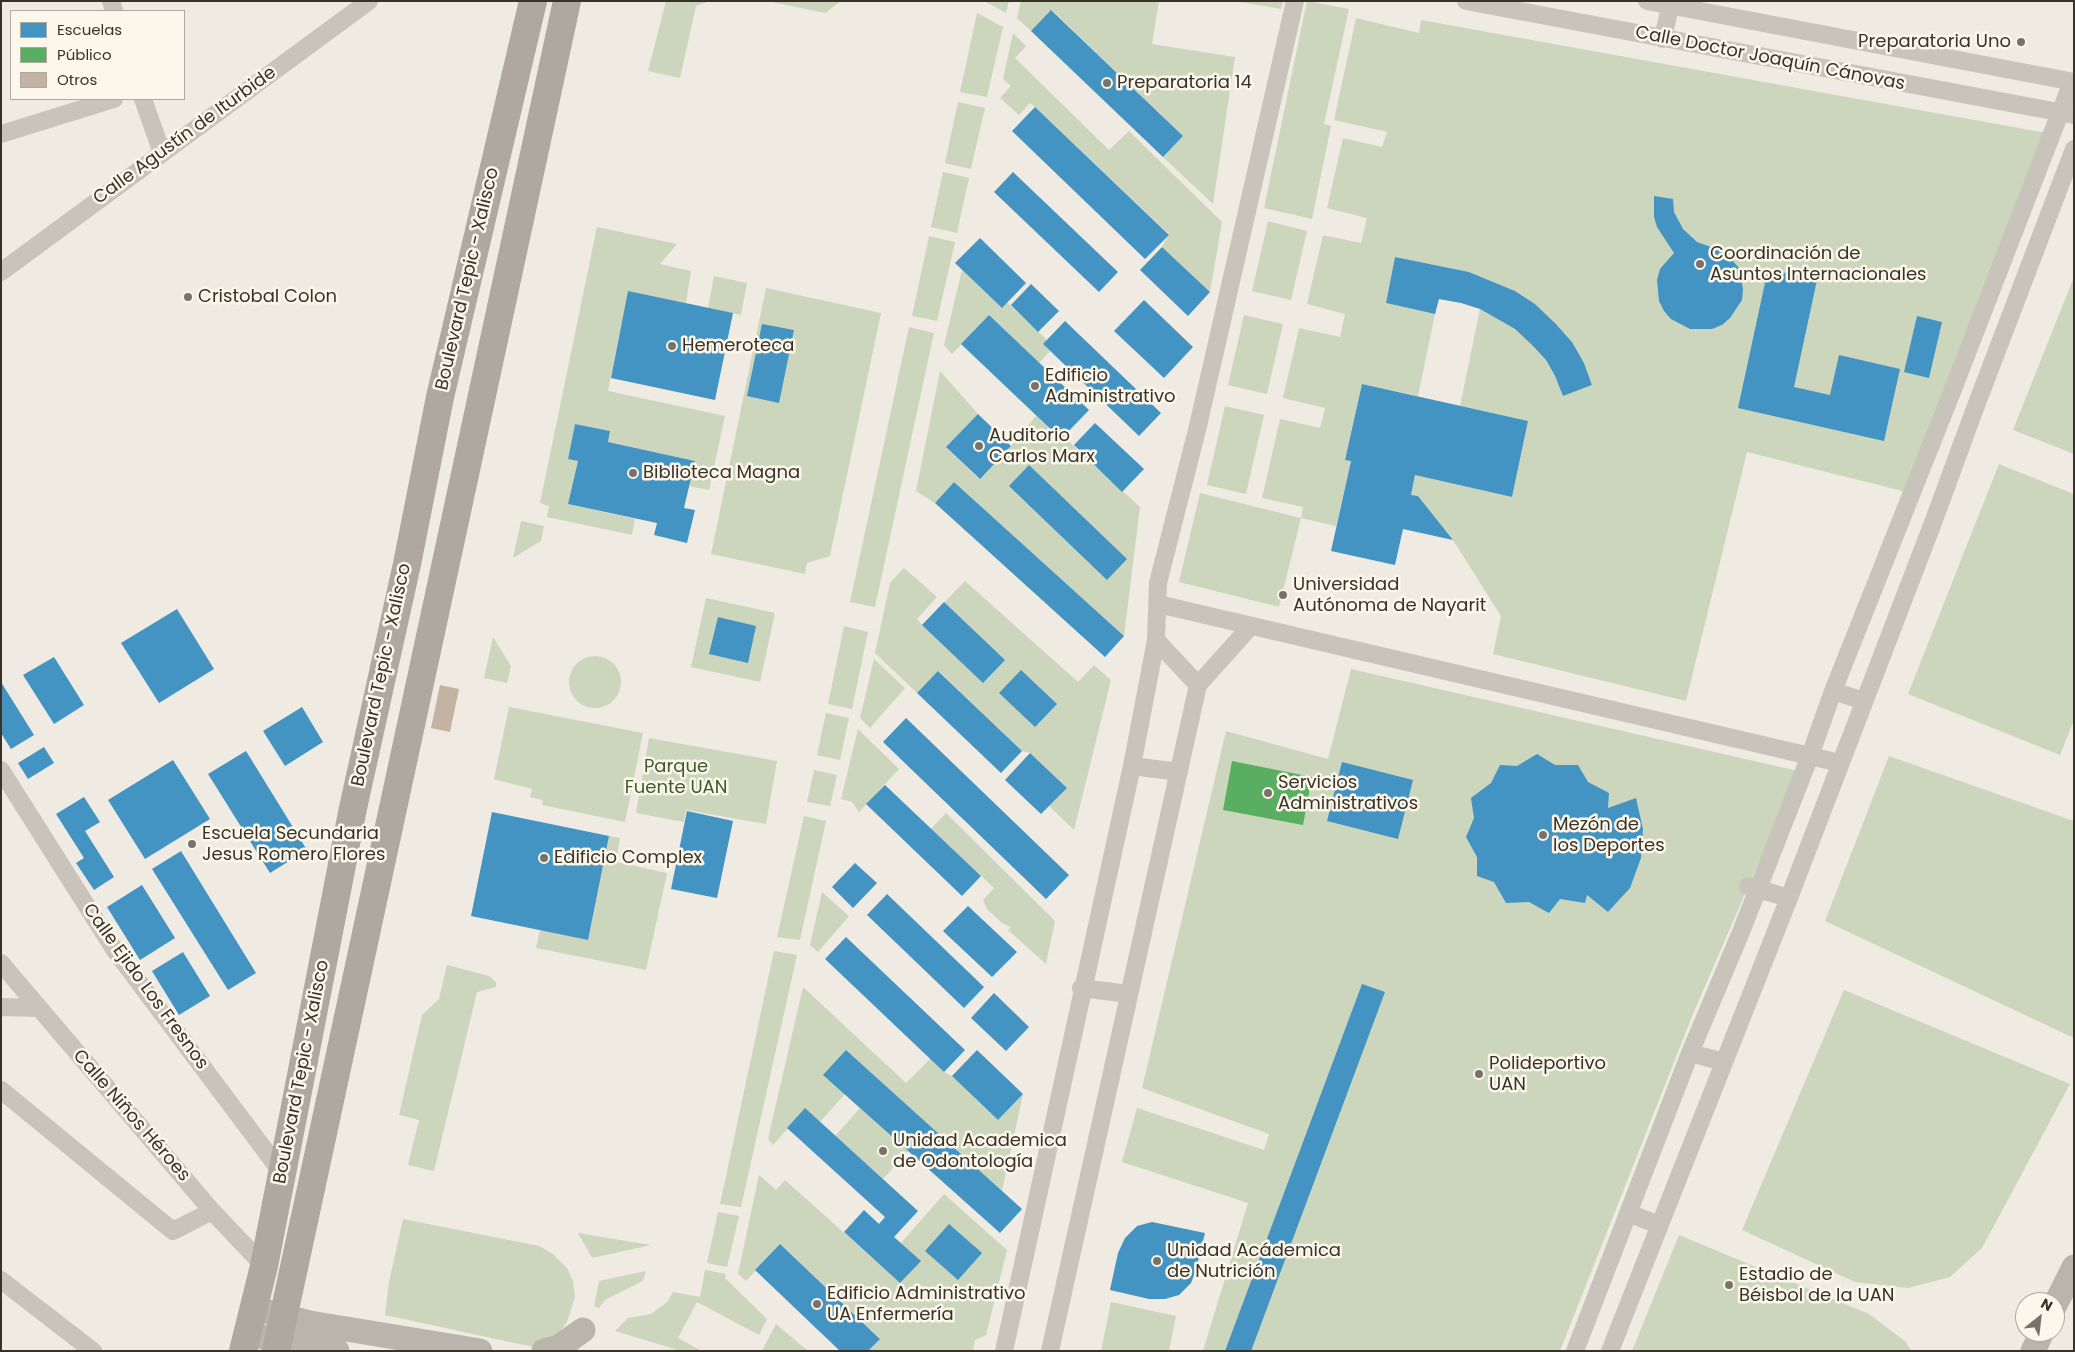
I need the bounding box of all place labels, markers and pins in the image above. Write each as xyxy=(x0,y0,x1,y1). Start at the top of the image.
place label: Preparatoria Uno xyxy=(1858,31,2011,53)
marker: Preparatoria Uno xyxy=(2015,36,2027,48)
place label: Preparatoria 14 xyxy=(1117,72,1252,94)
marker: Preparatoria 14 xyxy=(1101,77,1113,89)
place label: Coordinación de Asuntos Internacionales xyxy=(1710,243,1926,286)
marker: Coordinación de Asuntos Internacionales xyxy=(1694,258,1706,270)
place label: Cristobal Colon xyxy=(198,286,337,308)
marker: Cristobal Colon xyxy=(182,291,194,303)
place label: Hemeroteca xyxy=(682,335,794,357)
marker: Hemeroteca xyxy=(666,340,678,352)
place label: Edificio Administrativo xyxy=(1045,365,1176,408)
marker: Edificio Administrativo xyxy=(1029,380,1041,392)
place label: Auditorio Carlos Marx xyxy=(989,425,1095,468)
marker: Auditorio Carlos Marx xyxy=(973,440,985,452)
place label: Biblioteca Magna xyxy=(643,462,800,484)
marker: Biblioteca Magna xyxy=(627,467,639,479)
place label: Universidad Autónoma de Nayarit xyxy=(1293,574,1486,616)
marker: Universidad Autónoma de Nayarit xyxy=(1277,589,1289,601)
place label: Servicios Administrativos xyxy=(1278,772,1418,814)
marker: Servicios Administrativos xyxy=(1262,787,1274,799)
place label: Mezón de los Deportes xyxy=(1553,814,1665,856)
place label: Escuela Secundaria Jesus Romero Flores xyxy=(202,823,385,866)
marker: Mezón de los Deportes xyxy=(1537,829,1549,841)
marker: Escuela Secundaria Jesus Romero Flores xyxy=(186,838,198,850)
place label: Edificio Complex xyxy=(554,847,702,869)
marker: Edificio Complex xyxy=(538,852,550,864)
place label: Polideportivo UAN xyxy=(1489,1053,1606,1096)
marker: Polideportivo UAN xyxy=(1473,1068,1485,1080)
place label: Unidad Academica de Odontología xyxy=(893,1130,1067,1172)
marker: Unidad Academica de Odontología xyxy=(877,1145,889,1157)
place label: Unidad Acádemica de Nutrición xyxy=(1167,1240,1341,1282)
marker: Unidad Acádemica de Nutrición xyxy=(1151,1255,1163,1267)
place label: Estadio de Béisbol de la UAN xyxy=(1739,1264,1894,1306)
marker: Estadio de Béisbol de la UAN xyxy=(1723,1279,1735,1291)
place label: Edificio Administrativo UA Enfermería xyxy=(827,1283,1026,1326)
marker: Edificio Administrativo UA Enfermería xyxy=(811,1298,823,1310)

